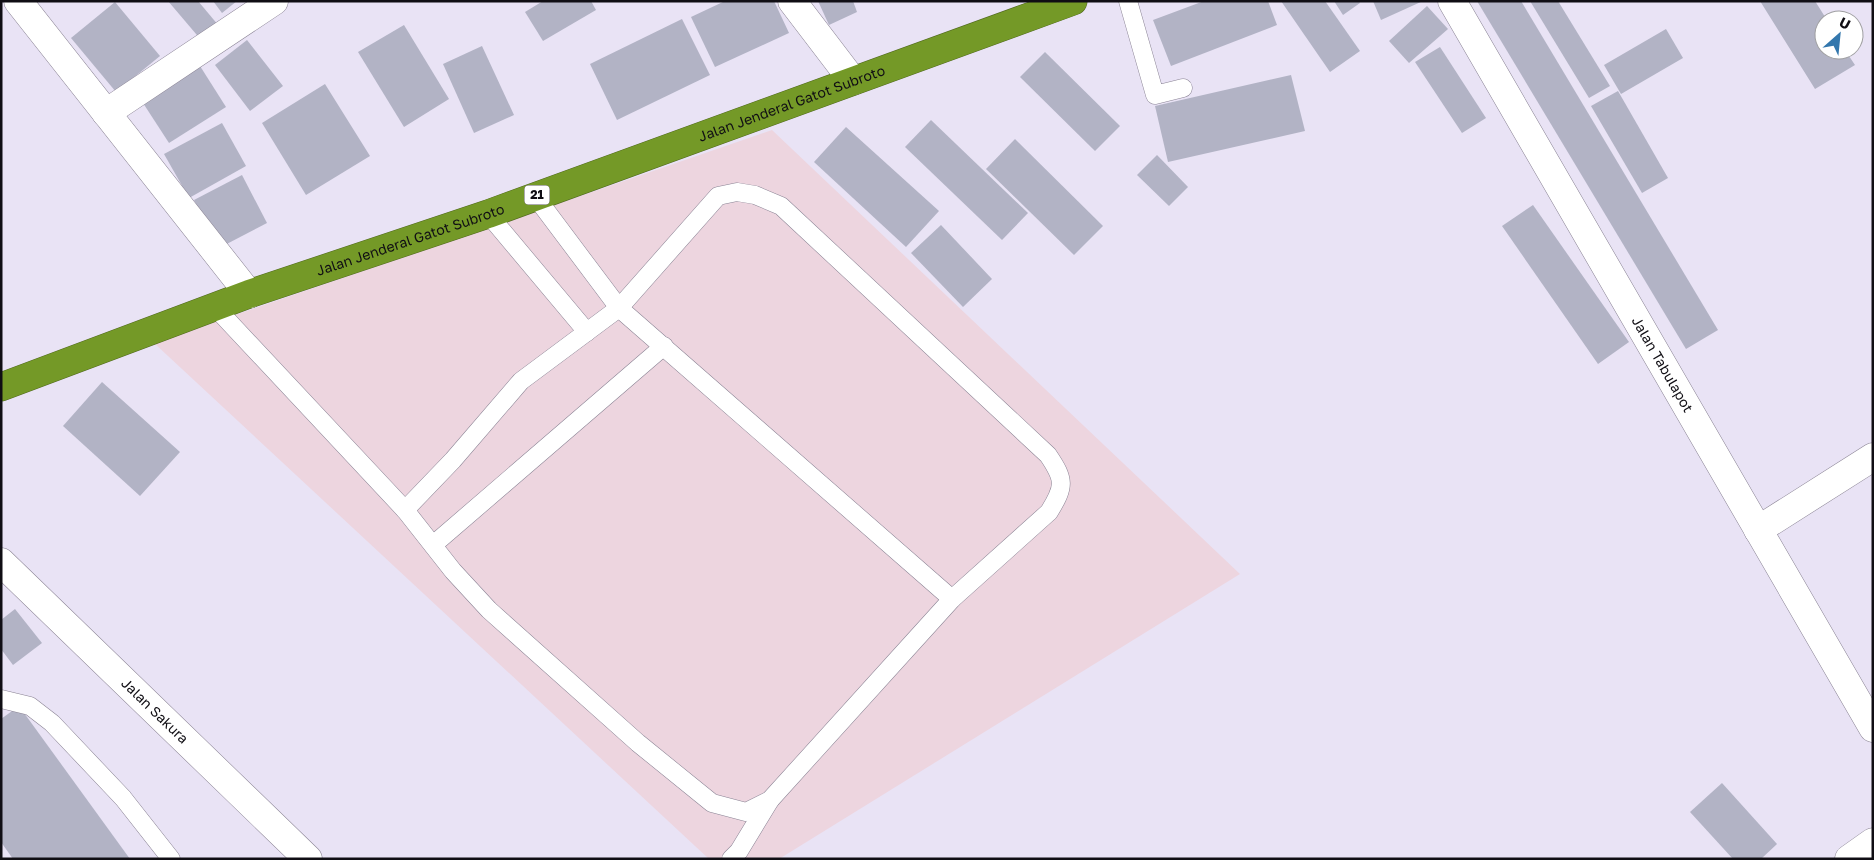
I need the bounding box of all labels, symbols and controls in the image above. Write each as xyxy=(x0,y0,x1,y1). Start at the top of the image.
north arrow xyxy=(1814,10,1864,60)
text: U xyxy=(1837,13,1854,33)
street label: Jalan Jenderal Gatot Subroto xyxy=(696,61,887,145)
road number: 21 xyxy=(524,186,550,204)
street label: Jalan Jenderal Gatot Subroto xyxy=(314,200,507,279)
street label: Jalan Tabulapot xyxy=(1629,313,1697,415)
street label: Jalan Sakura xyxy=(118,674,192,747)

